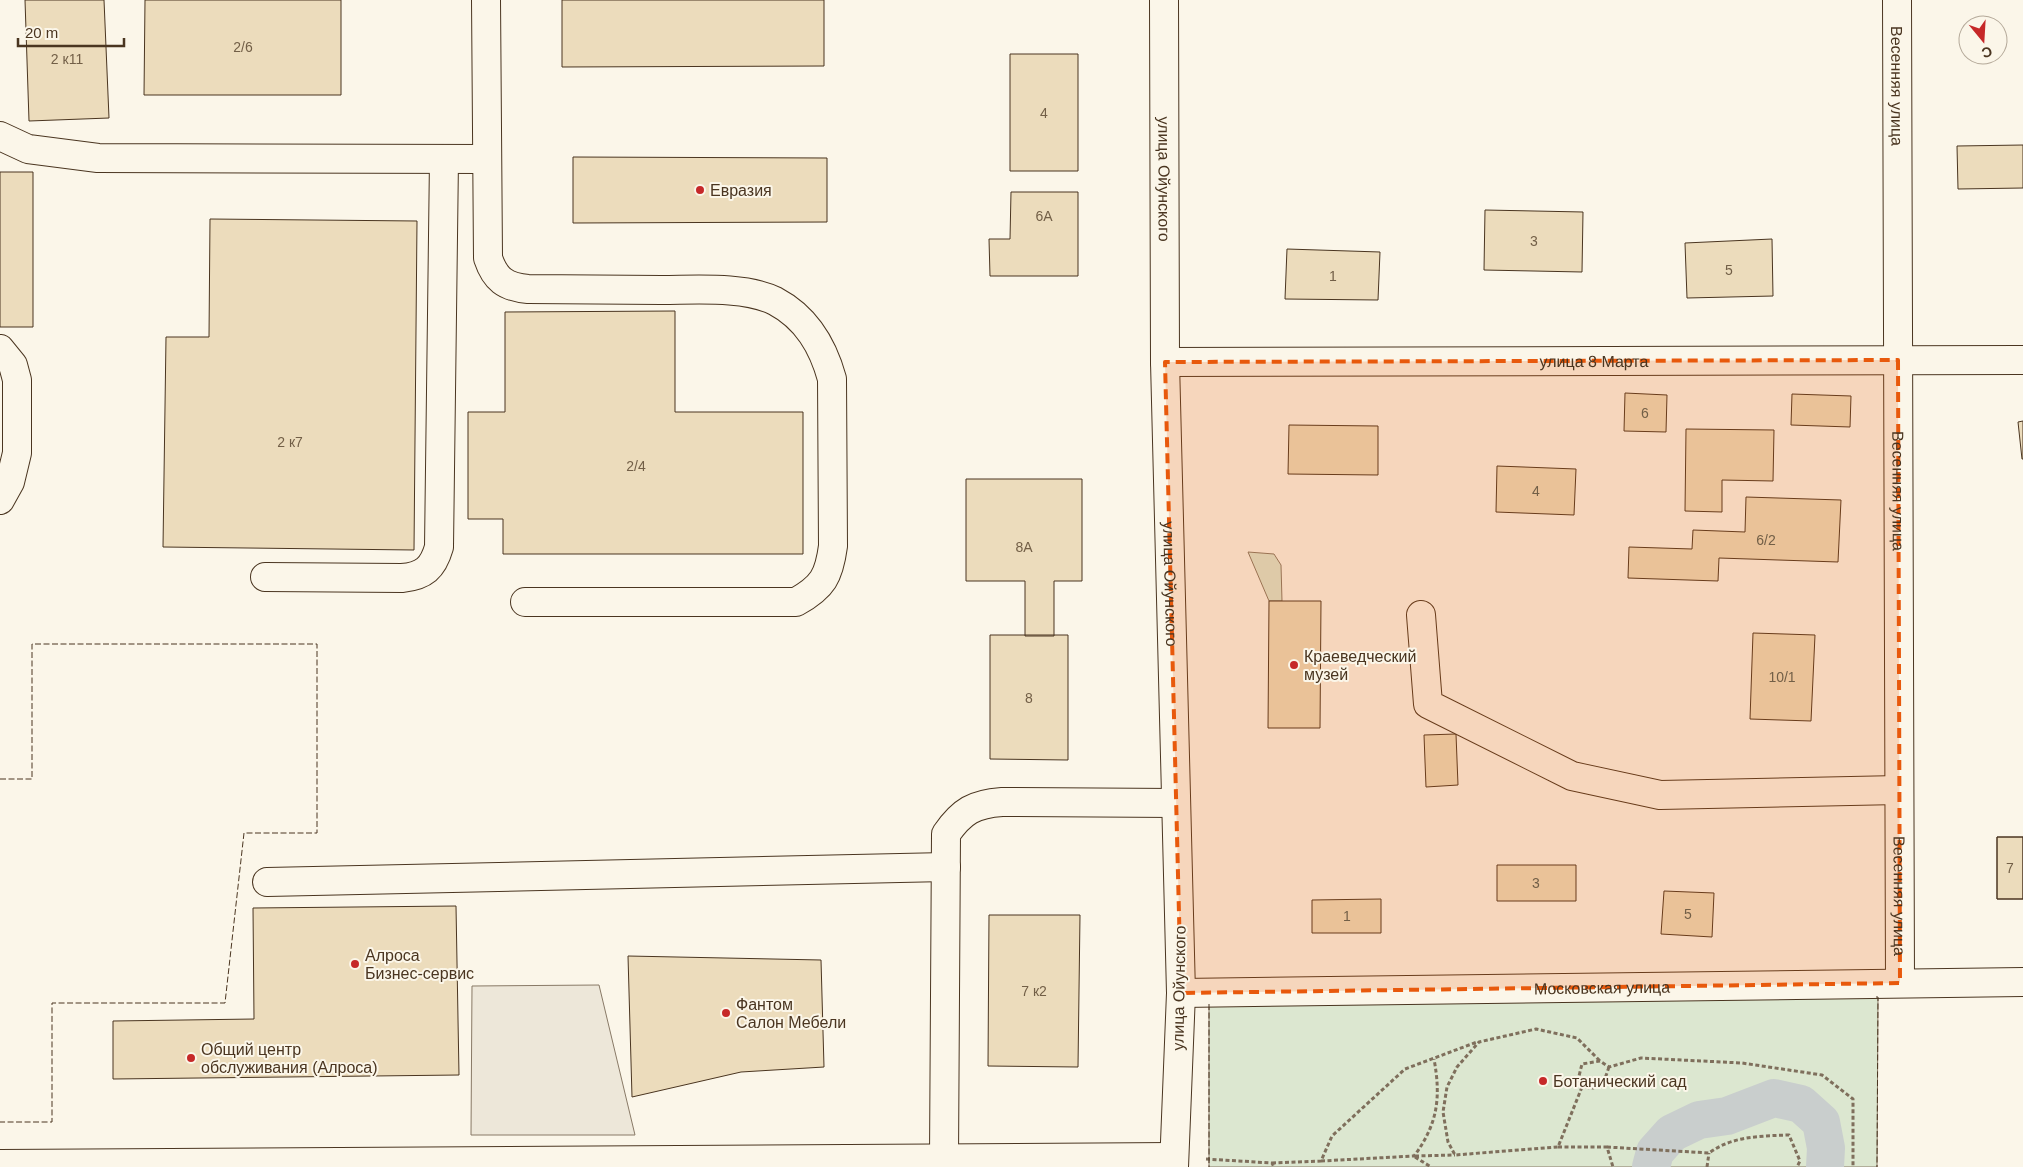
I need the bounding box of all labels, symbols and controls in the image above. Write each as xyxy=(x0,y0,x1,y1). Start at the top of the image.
scale bar xyxy=(18,15,124,47)
north arrow xyxy=(1958,15,2008,65)
text: 20 m xyxy=(25,24,58,41)
street label: Весенняя улица xyxy=(1889,26,1906,146)
house number: 2/6 xyxy=(233,39,253,55)
text: С xyxy=(1980,43,1994,62)
house number: 2 к11 xyxy=(51,51,83,67)
house number: 4 xyxy=(1040,105,1048,121)
street label: улица Ойунского xyxy=(1156,116,1173,242)
place label: Евразия xyxy=(710,182,772,199)
marker: Евразия xyxy=(694,184,706,196)
house number: 6А xyxy=(1035,208,1053,224)
house number: 3 xyxy=(1530,233,1538,249)
house number: 5 xyxy=(1725,262,1733,278)
house number: 1 xyxy=(1329,268,1337,284)
street label: улица 8 Марта xyxy=(1540,352,1649,370)
house number: 6 xyxy=(1641,405,1649,421)
street label: Весенняя улица xyxy=(1890,431,1907,551)
house number: 2 к7 xyxy=(277,434,303,450)
house number: 2/4 xyxy=(626,458,646,474)
house number: 4 xyxy=(1532,483,1540,499)
street label: улица Ойунского xyxy=(1161,521,1181,647)
house number: 6/2 xyxy=(1756,532,1776,548)
house number: 8А xyxy=(1015,539,1033,555)
place label: Краеведческий музей xyxy=(1304,648,1416,683)
marker: Краеведческий музей xyxy=(1288,659,1300,671)
house number: 10/1 xyxy=(1768,669,1796,685)
house number: 8 xyxy=(1025,690,1033,706)
street label: Весенняя улица xyxy=(1891,836,1908,956)
house number: 7 xyxy=(2006,860,2014,876)
house number: 3 xyxy=(1532,875,1540,891)
house number: 5 xyxy=(1684,906,1692,922)
house number: 1 xyxy=(1343,908,1351,924)
street label: улица Ойунского xyxy=(1169,925,1189,1051)
place label: Алроса Бизнес-сервис xyxy=(365,947,474,982)
marker: Алроса Бизнес-сервис xyxy=(349,958,361,970)
street label: Московская улица xyxy=(1534,978,1670,997)
house number: 7 к2 xyxy=(1021,983,1047,999)
place label: Фантом Салон Мебели xyxy=(736,996,846,1031)
marker: Фантом Салон Мебели xyxy=(720,1007,732,1019)
place label: Общий центр обслуживания (Алроса) xyxy=(201,1041,378,1076)
marker: Общий центр обслуживания (Алроса) xyxy=(185,1052,197,1064)
place label: Ботанический сад xyxy=(1553,1073,1687,1090)
marker: Ботанический сад xyxy=(1537,1075,1549,1087)

